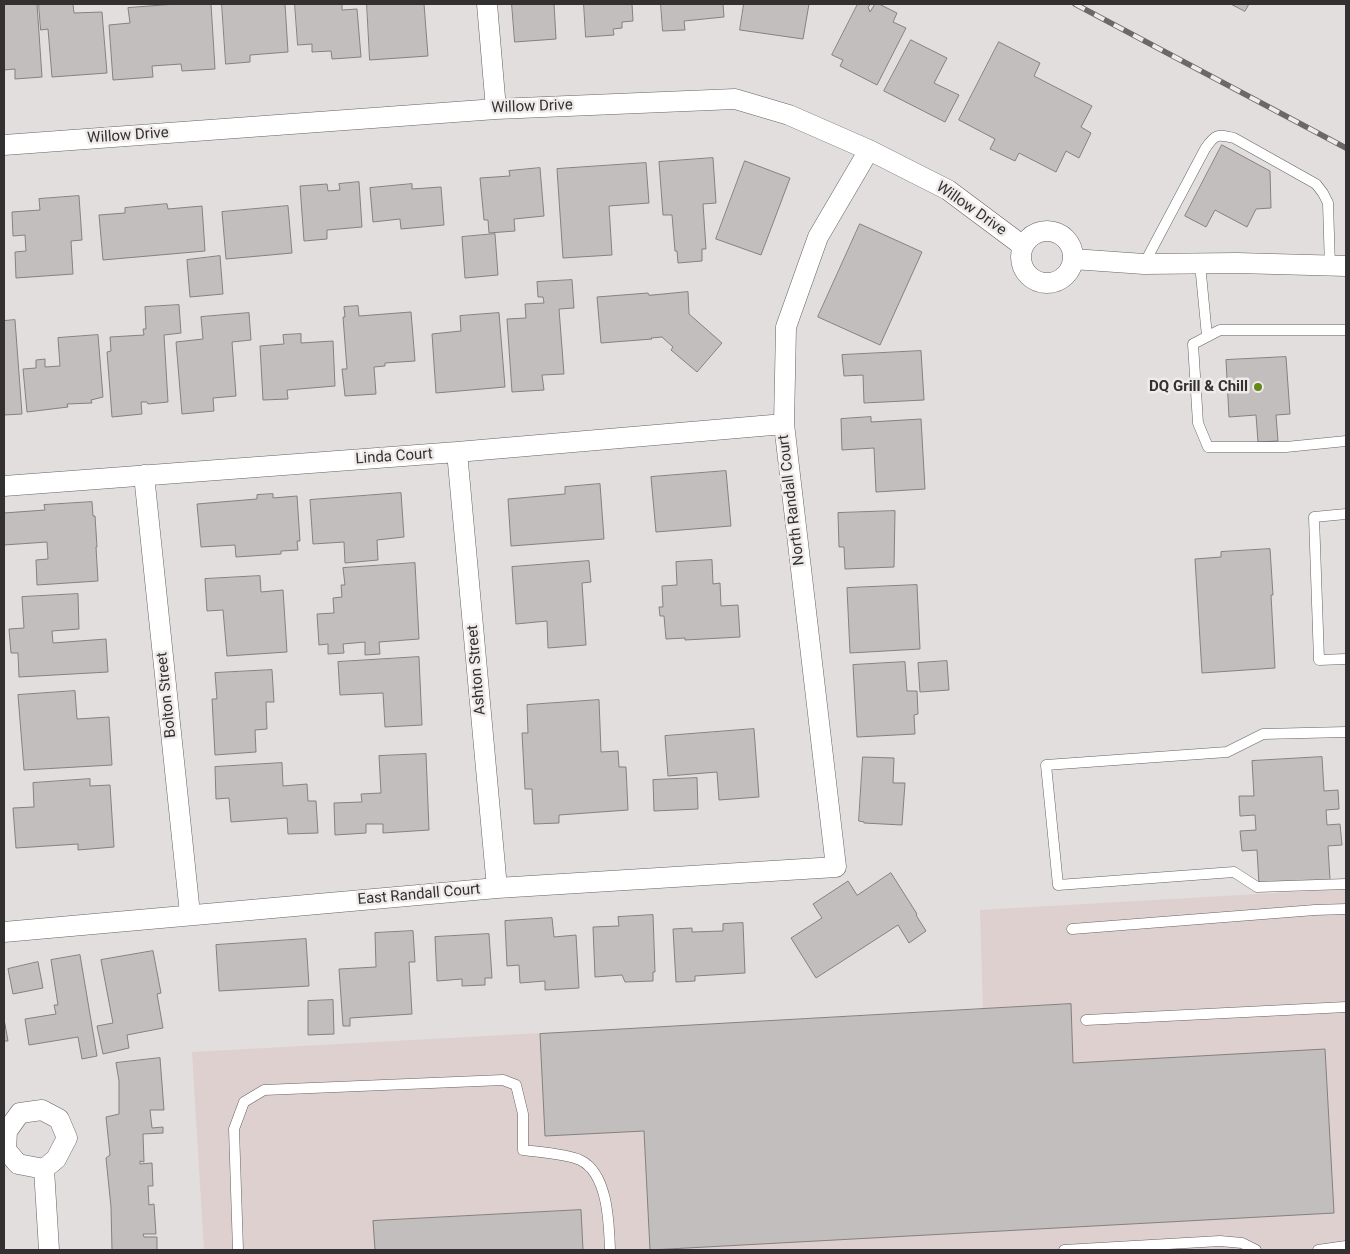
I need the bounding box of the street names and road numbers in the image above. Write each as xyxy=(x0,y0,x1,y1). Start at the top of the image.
street label: Willow Drive xyxy=(491,97,573,117)
street label: Willow Drive xyxy=(87,124,169,148)
street label: Willow Drive xyxy=(932,178,1010,240)
street label: North Randall Court xyxy=(775,433,809,567)
street label: Linda Court xyxy=(355,445,433,469)
street label: Ashton Street xyxy=(464,624,490,716)
street label: Bolton Street xyxy=(154,651,180,739)
street label: East Randall Court xyxy=(357,881,481,909)

